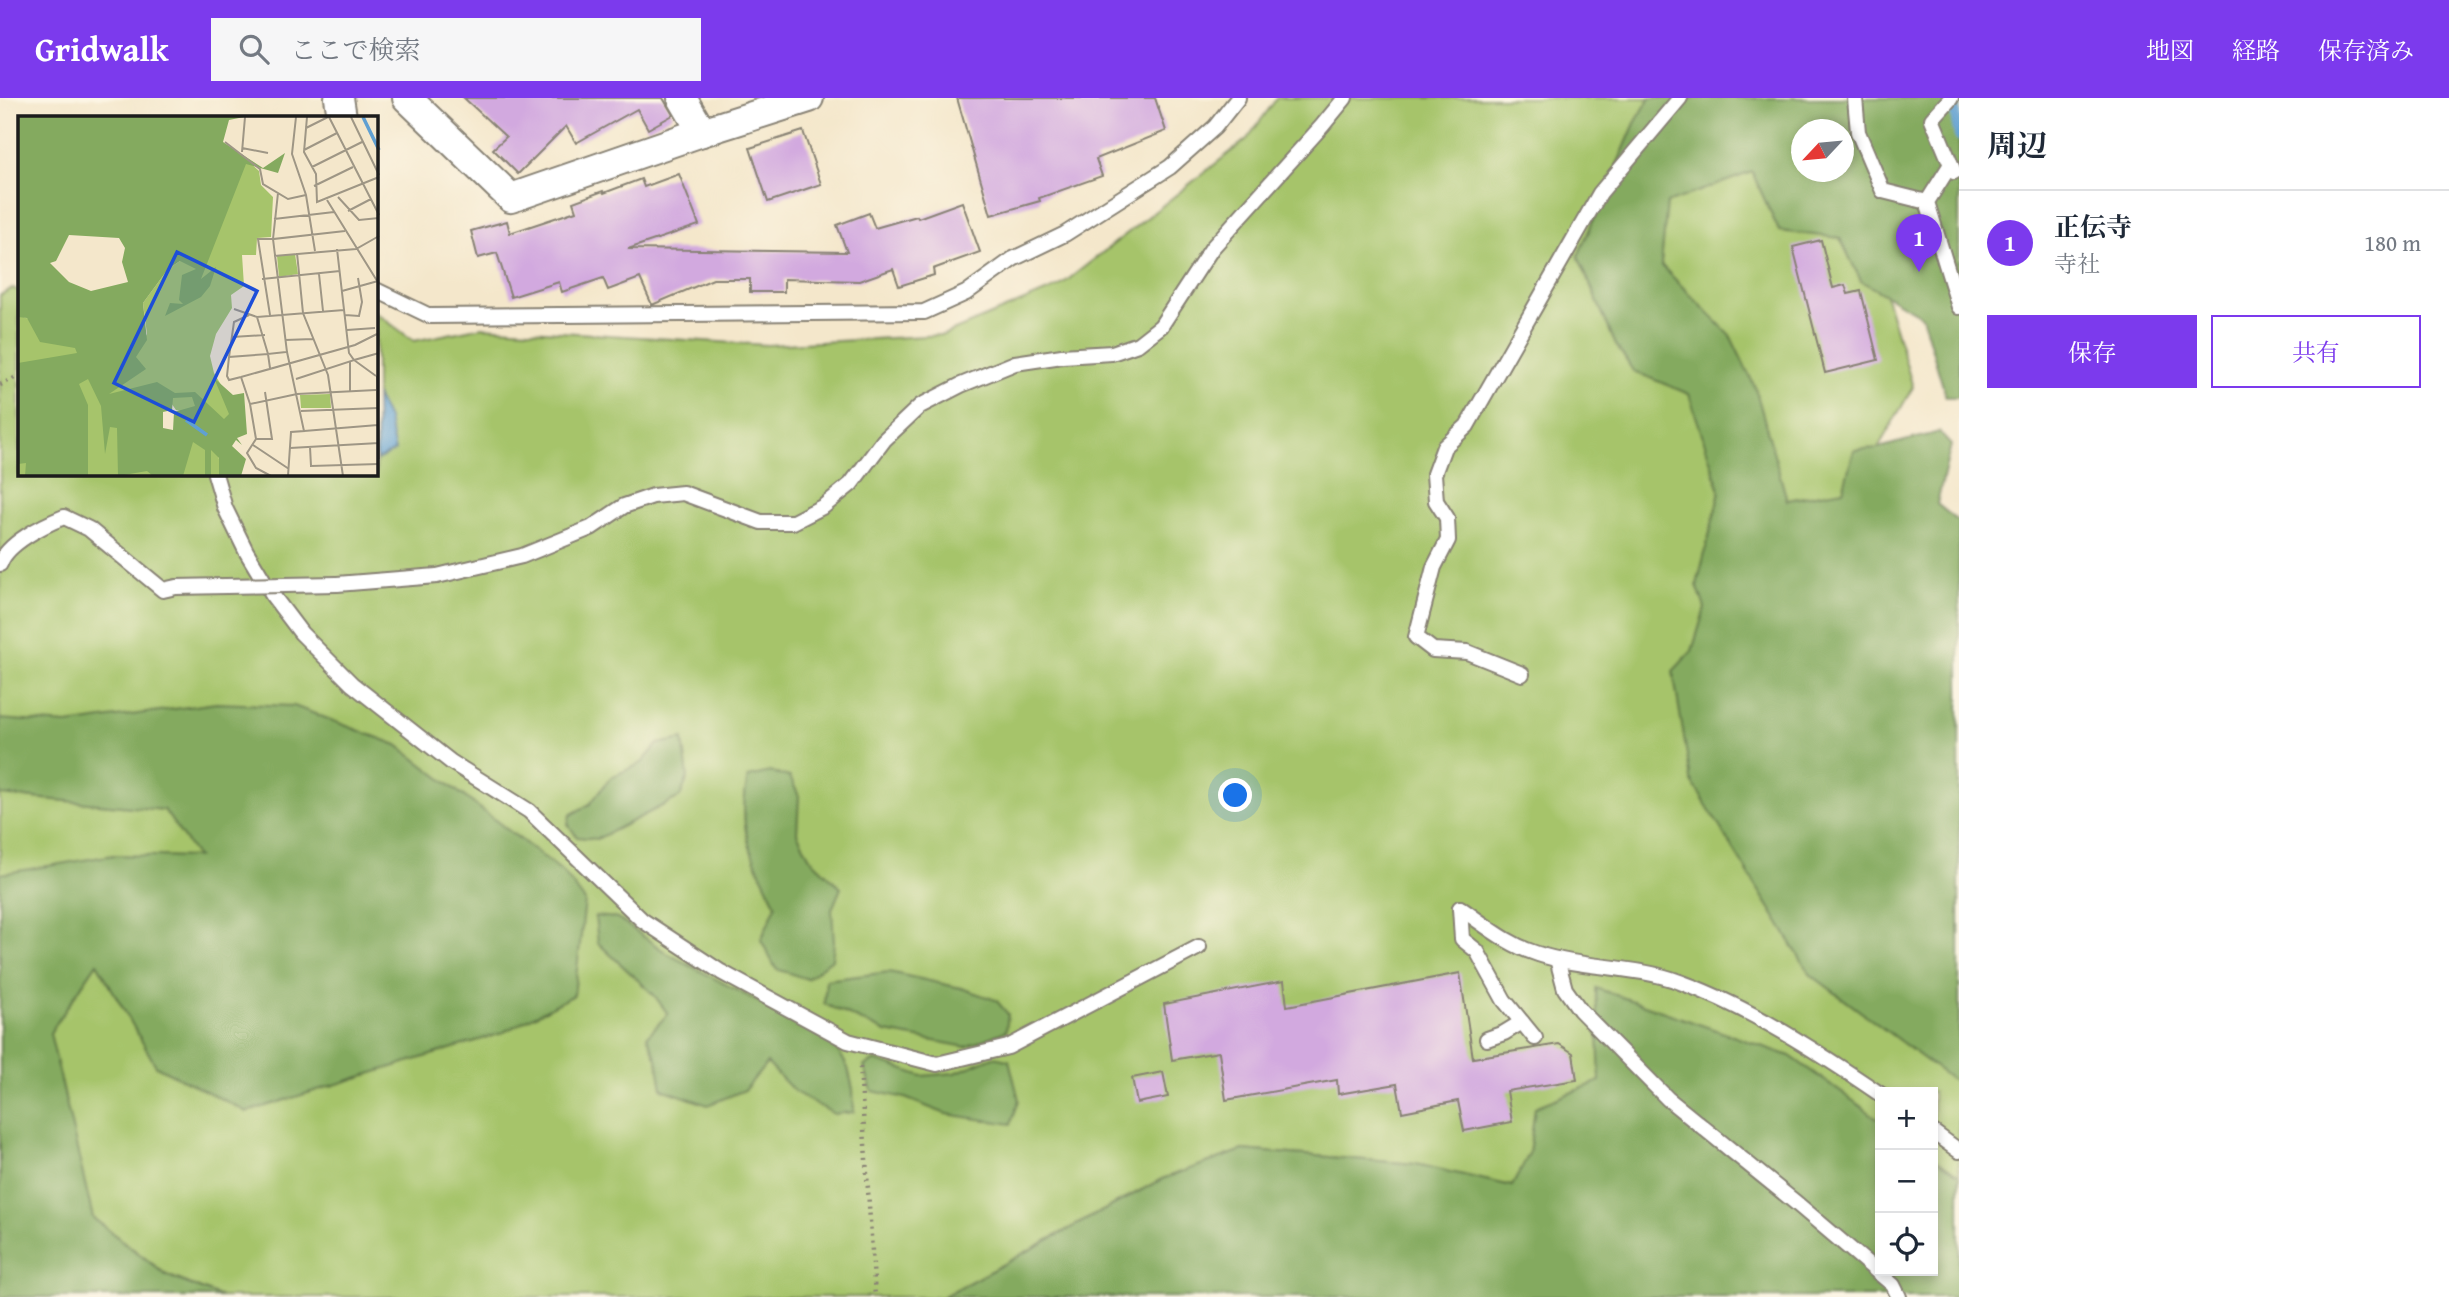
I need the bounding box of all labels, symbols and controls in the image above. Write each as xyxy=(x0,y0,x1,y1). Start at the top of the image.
search box xyxy=(211,18,701,81)
text: Gridwalk xyxy=(35,25,169,73)
icon: search xyxy=(235,30,273,68)
text: ここで検索 xyxy=(291,30,421,69)
text: 地図 xyxy=(2146,33,2194,68)
text: 経路 xyxy=(2232,33,2280,68)
text: 保存済み xyxy=(2318,33,2414,68)
inset map xyxy=(18,116,378,476)
north arrow xyxy=(1791,119,1854,182)
text: 周辺 xyxy=(1987,123,2047,167)
text: 正伝寺 xyxy=(2054,207,2132,246)
pin: 1 xyxy=(1896,214,1942,272)
text: 1 xyxy=(2004,226,2016,259)
text: 180 m xyxy=(2364,226,2421,259)
text: 寺社 xyxy=(2054,247,2100,280)
button: 保存 xyxy=(1987,315,2197,388)
button: 共有 xyxy=(2211,315,2421,388)
your location xyxy=(1218,778,1252,812)
map controls xyxy=(1875,1087,1938,1276)
button: + xyxy=(1875,1087,1938,1150)
button: − xyxy=(1875,1150,1938,1213)
button: locate xyxy=(1875,1213,1938,1276)

